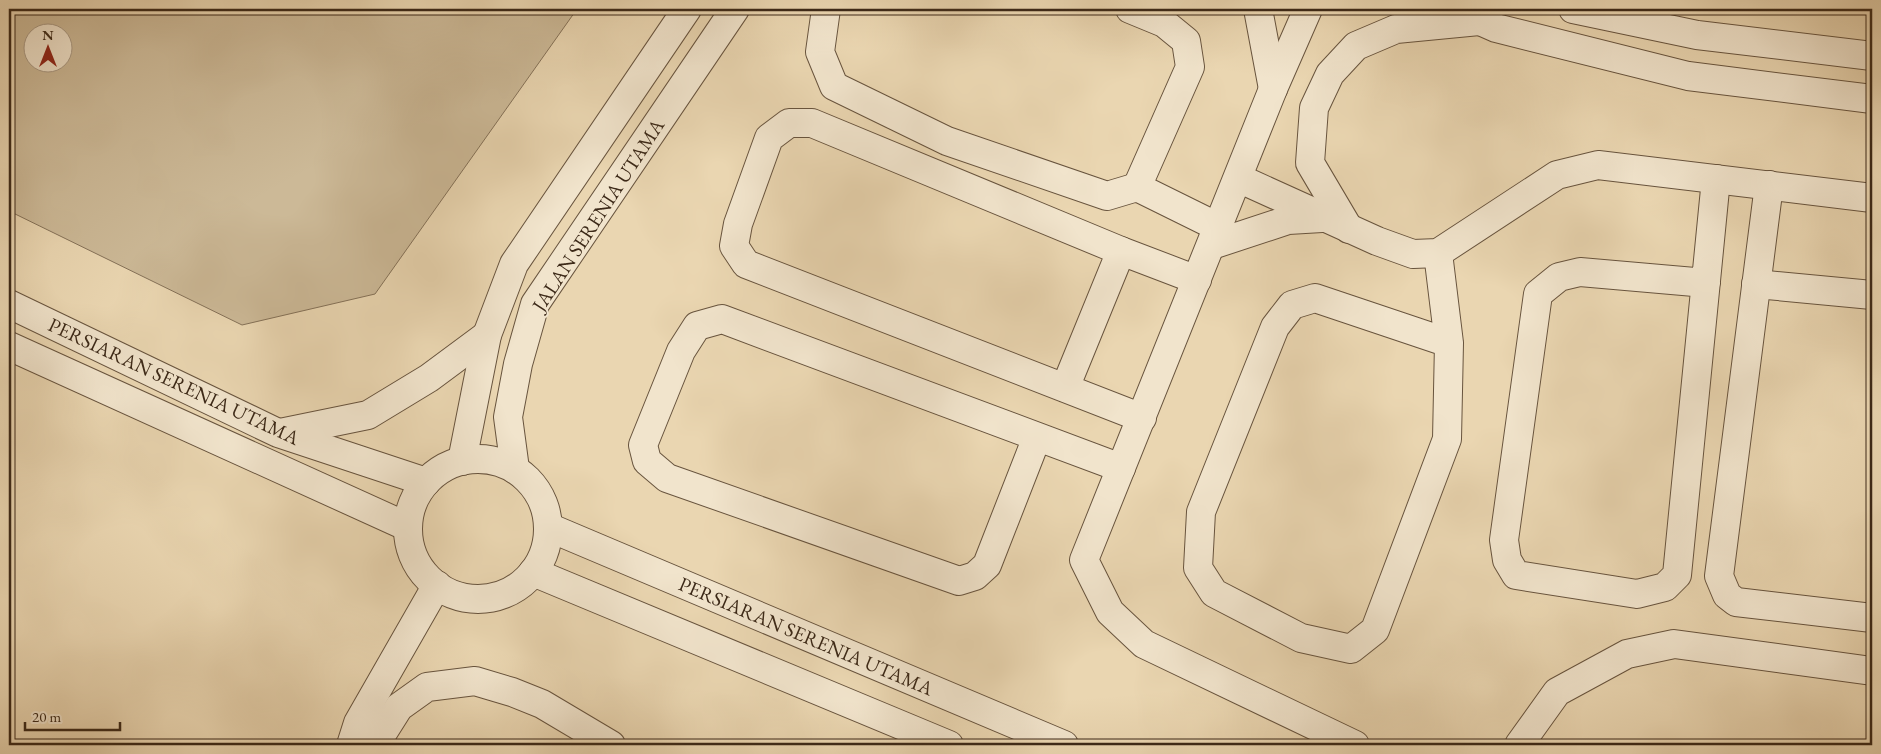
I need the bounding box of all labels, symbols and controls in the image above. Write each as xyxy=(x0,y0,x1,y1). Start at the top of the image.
north arrow xyxy=(22,22,72,72)
text: N xyxy=(42,26,54,44)
street label: JALAN SERENIA UTAMA xyxy=(525,114,670,318)
street label: PERSIARAN SERENIA UTAMA xyxy=(44,311,304,451)
street label: PERSIARAN SERENIA UTAMA xyxy=(675,570,937,702)
scale bar xyxy=(25,699,120,731)
text: 20 m xyxy=(32,707,61,726)

